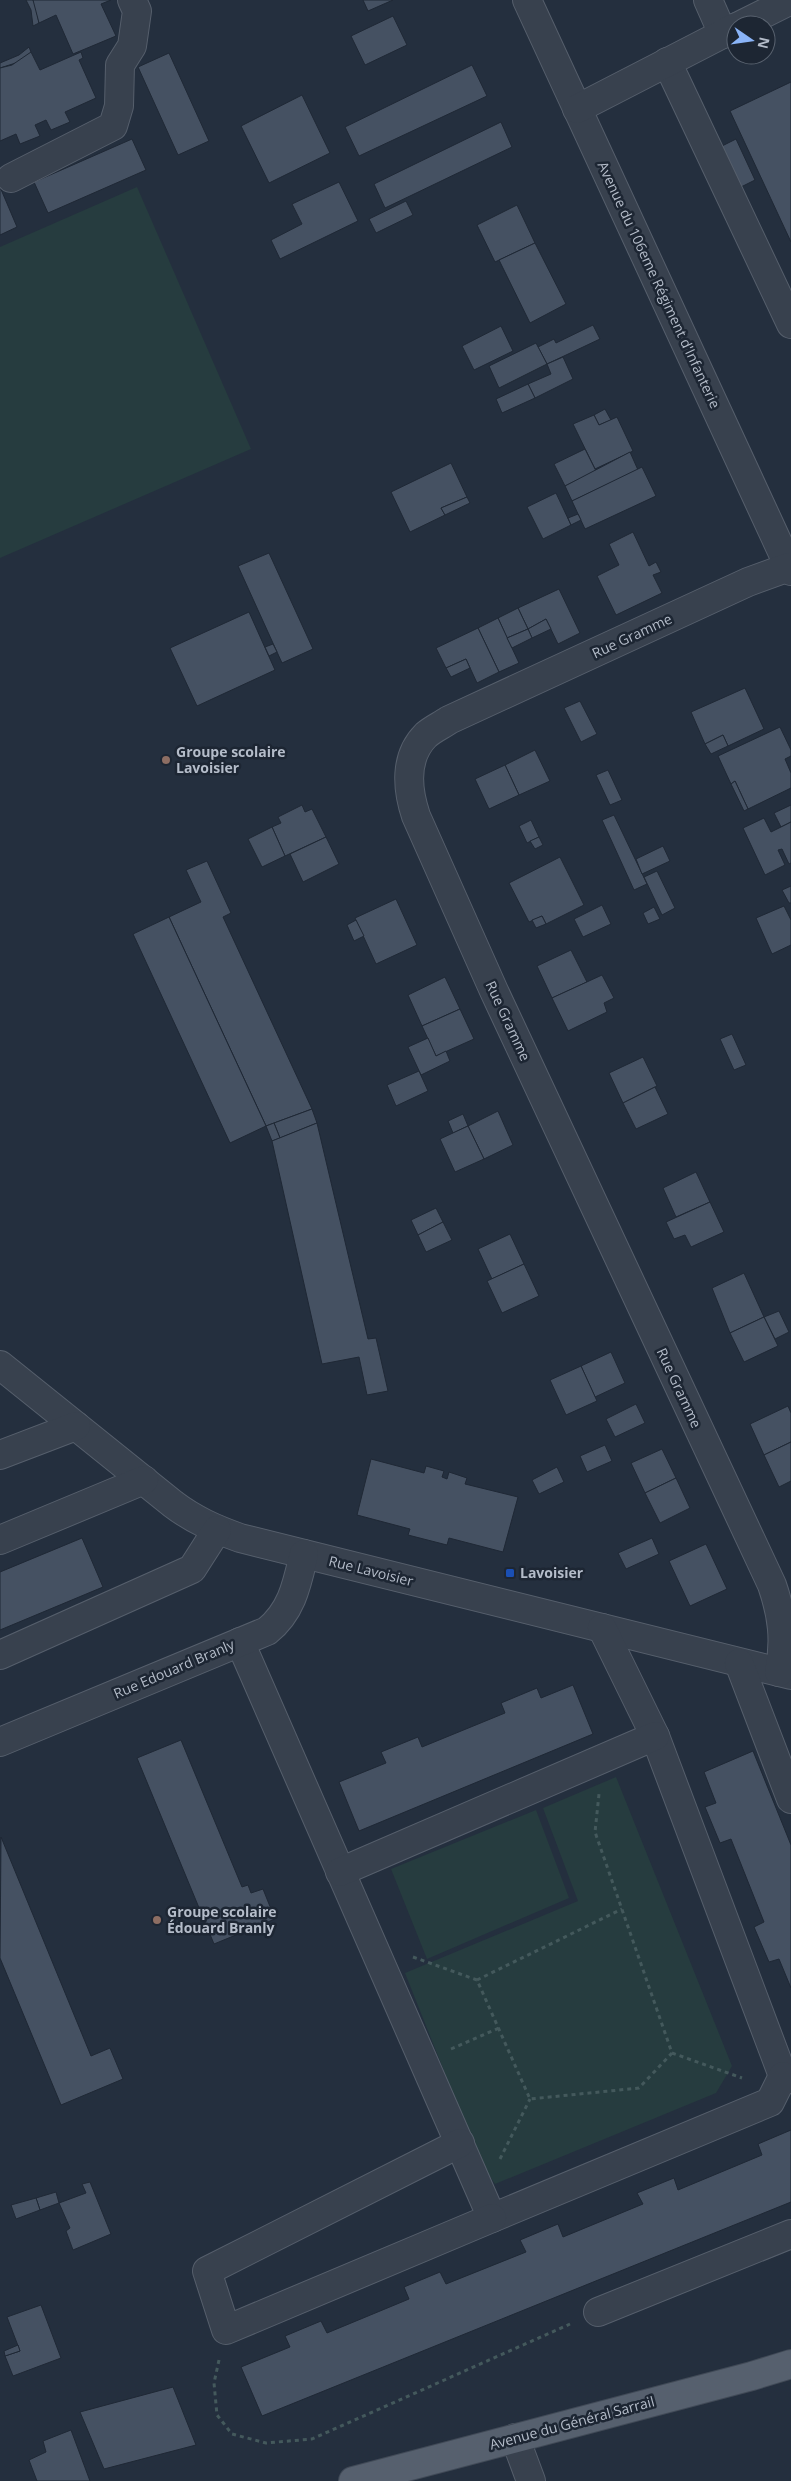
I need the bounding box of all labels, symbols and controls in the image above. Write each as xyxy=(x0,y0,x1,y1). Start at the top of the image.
north arrow xyxy=(726,15,776,65)
text: N xyxy=(754,35,775,51)
street label: Avenue du 106eme Régiment d'Infanterie xyxy=(594,158,725,411)
street label: Rue Gramme xyxy=(589,609,675,662)
place label: Groupe scolaire Lavoisier xyxy=(176,742,286,777)
marker: Groupe scolaire Lavoisier xyxy=(160,754,172,766)
street label: Rue Gramme xyxy=(482,978,535,1064)
street label: Rue Gramme xyxy=(653,1345,706,1431)
street label: Rue Lavoisier xyxy=(327,1551,416,1590)
place label: Lavoisier xyxy=(520,1563,584,1582)
marker: Lavoisier xyxy=(504,1567,516,1579)
street label: Rue Edouard Branly xyxy=(111,1634,238,1703)
place label: Groupe scolaire Édouard Branly xyxy=(167,1902,277,1937)
marker: Groupe scolaire Édouard Branly xyxy=(151,1914,163,1926)
street label: Avenue du Général Sarrail xyxy=(487,2391,656,2454)

